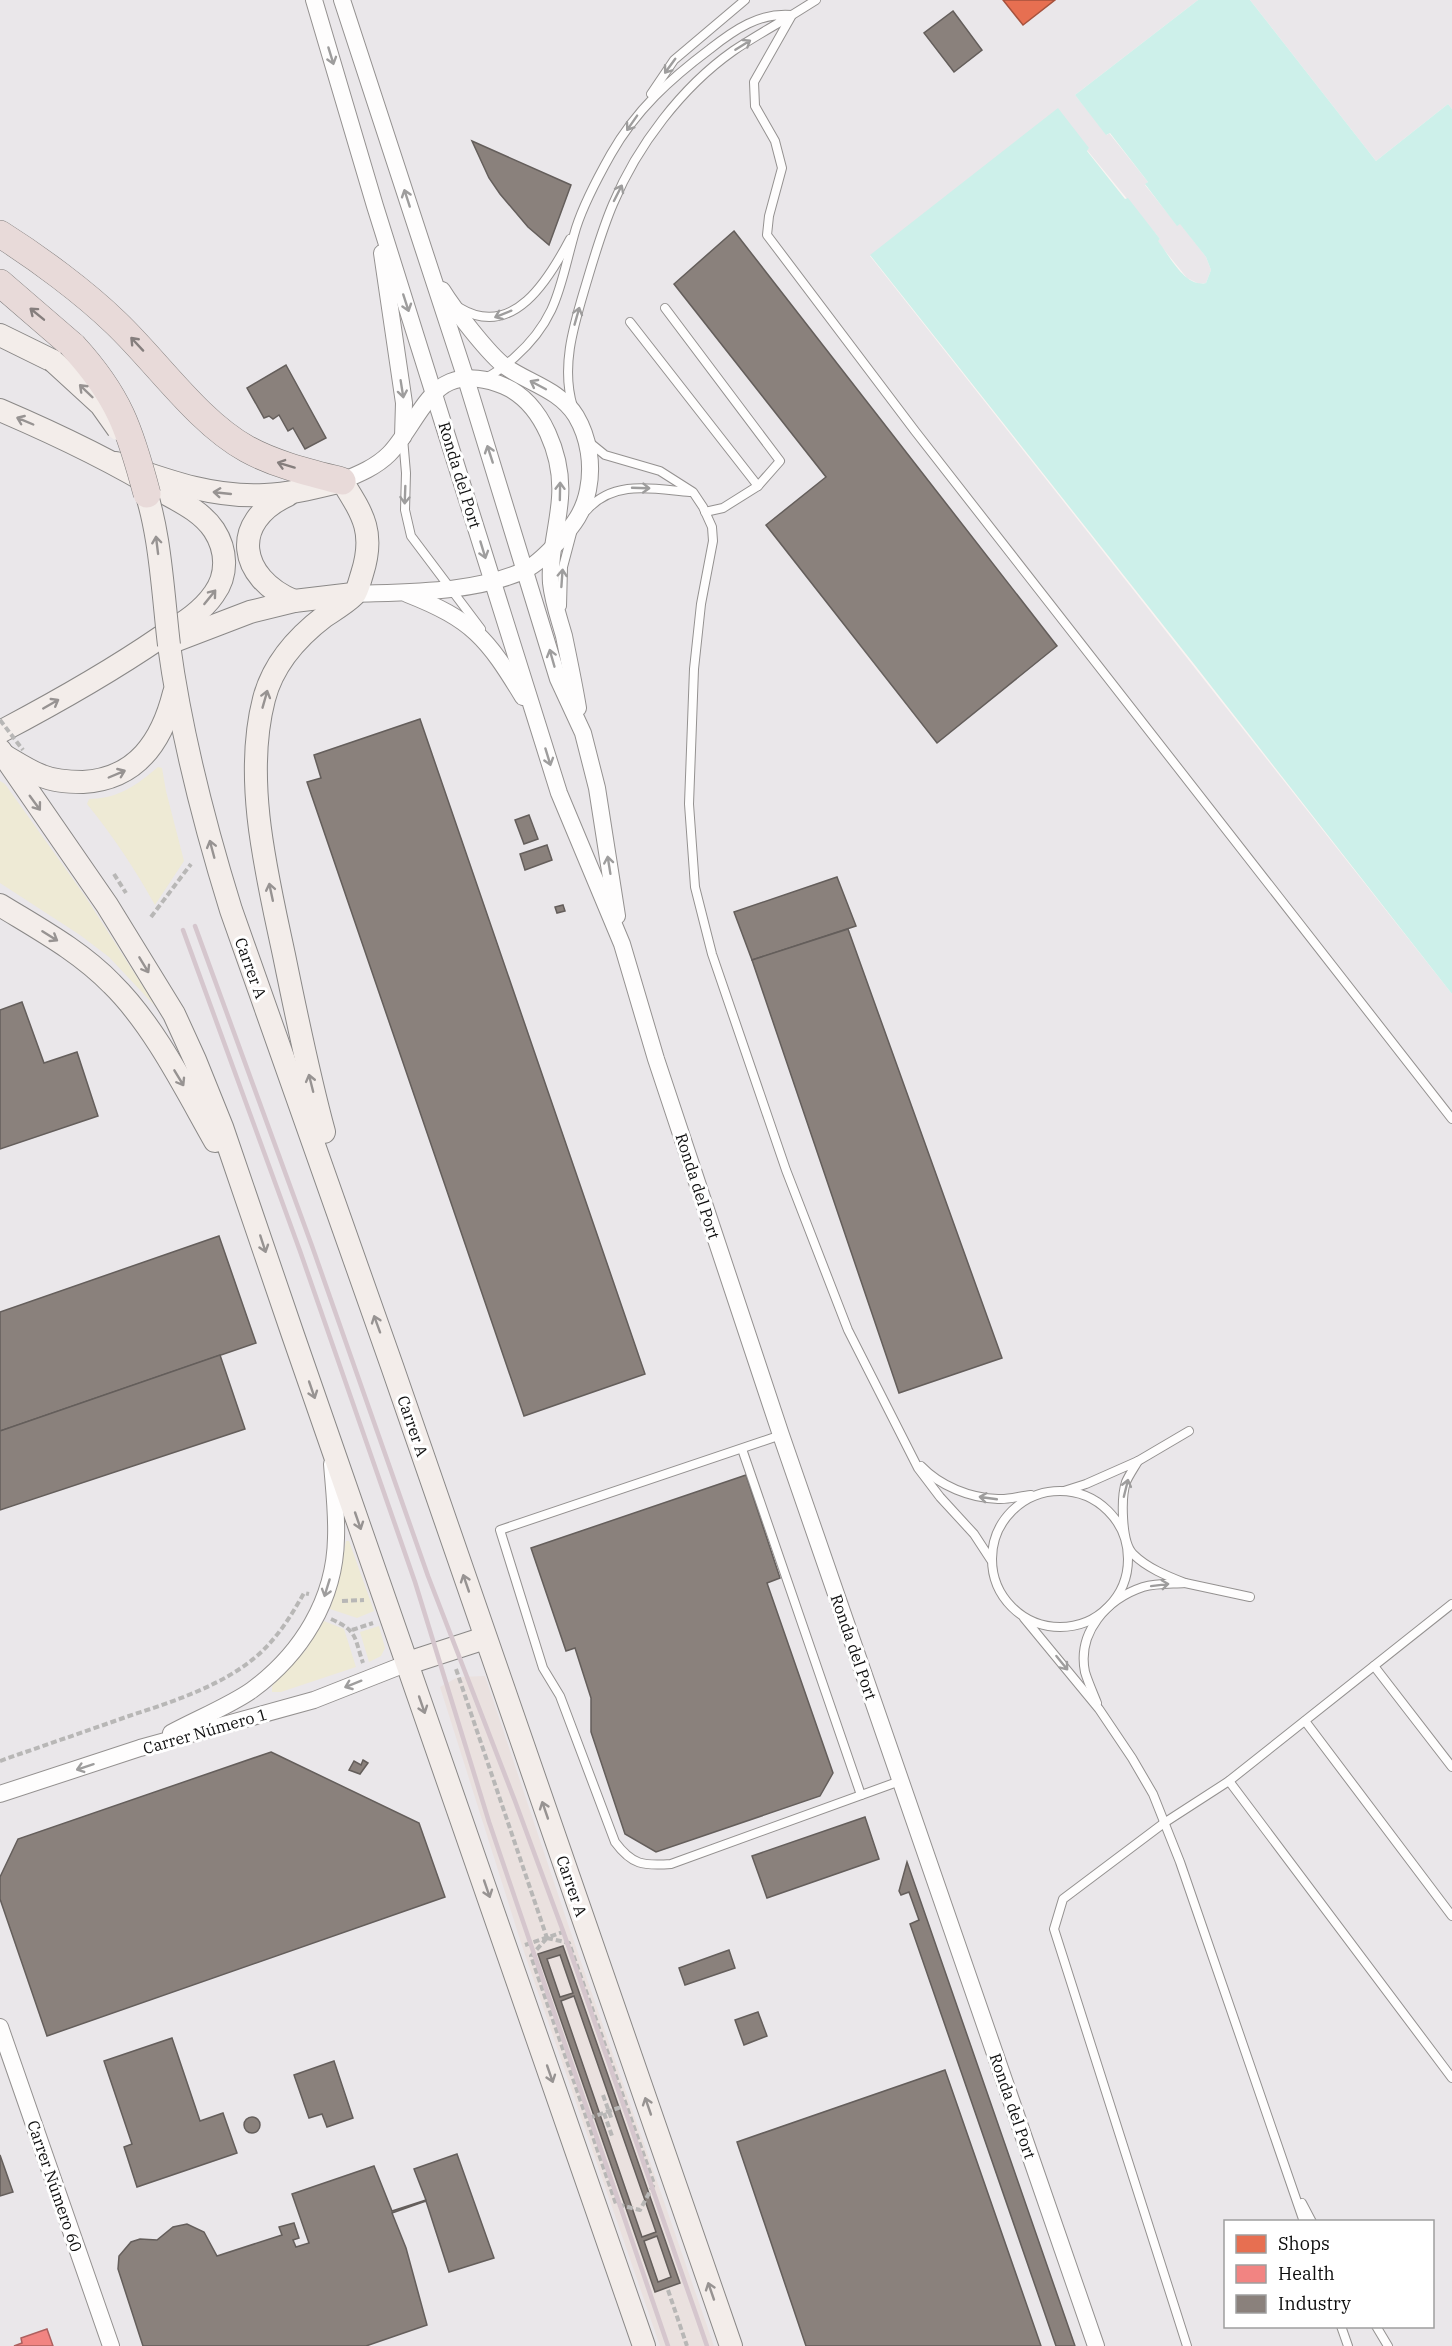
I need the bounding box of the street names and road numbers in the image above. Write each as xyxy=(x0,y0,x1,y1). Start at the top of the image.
street label: Ronda del Port xyxy=(434,419,486,531)
street label: Carrer A xyxy=(231,935,271,1001)
street label: Ronda del Port xyxy=(671,1130,725,1242)
street label: Carrer A xyxy=(393,1393,433,1459)
street label: Ronda del Port xyxy=(827,1592,882,1703)
street label: Carrer Número 1 xyxy=(141,1704,269,1758)
street label: Carrer A xyxy=(552,1853,592,1919)
street label: Ronda del Port xyxy=(986,2051,1041,2162)
street label: Carrer Número 60 xyxy=(23,2118,87,2254)

